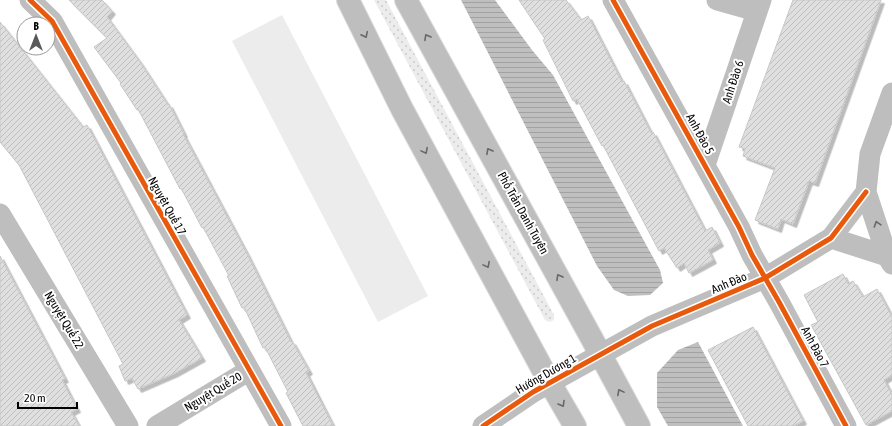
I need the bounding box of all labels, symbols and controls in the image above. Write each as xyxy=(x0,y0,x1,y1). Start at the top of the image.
north arrow xyxy=(16,16,56,56)
text: B xyxy=(33,20,39,32)
one-way arrow xyxy=(361,31,368,38)
one-way arrow xyxy=(424,34,431,41)
street label: Anh Đào 6 xyxy=(719,58,747,105)
street label: Anh Đào 5 xyxy=(683,111,717,157)
one-way arrow xyxy=(420,146,427,154)
one-way arrow xyxy=(487,148,494,155)
street label: Phố Trần Danh Tuyên xyxy=(495,169,551,257)
street label: Nguyệt Quế 17 xyxy=(145,174,189,238)
one-way arrow xyxy=(873,220,882,227)
one-way arrow xyxy=(482,261,489,268)
street label: Anh Đào xyxy=(709,269,749,297)
one-way arrow xyxy=(556,274,563,281)
street label: Nguyệt Quế 22 xyxy=(41,289,87,351)
street label: Anh Đào 7 xyxy=(798,324,832,370)
street label: Hướng Dương 1 xyxy=(513,351,579,397)
street label: Nguyệt Quế 20 xyxy=(182,369,245,415)
scale bar xyxy=(18,384,77,410)
one-way arrow xyxy=(618,388,625,396)
text: 20 m xyxy=(24,391,46,405)
one-way arrow xyxy=(558,400,565,407)

